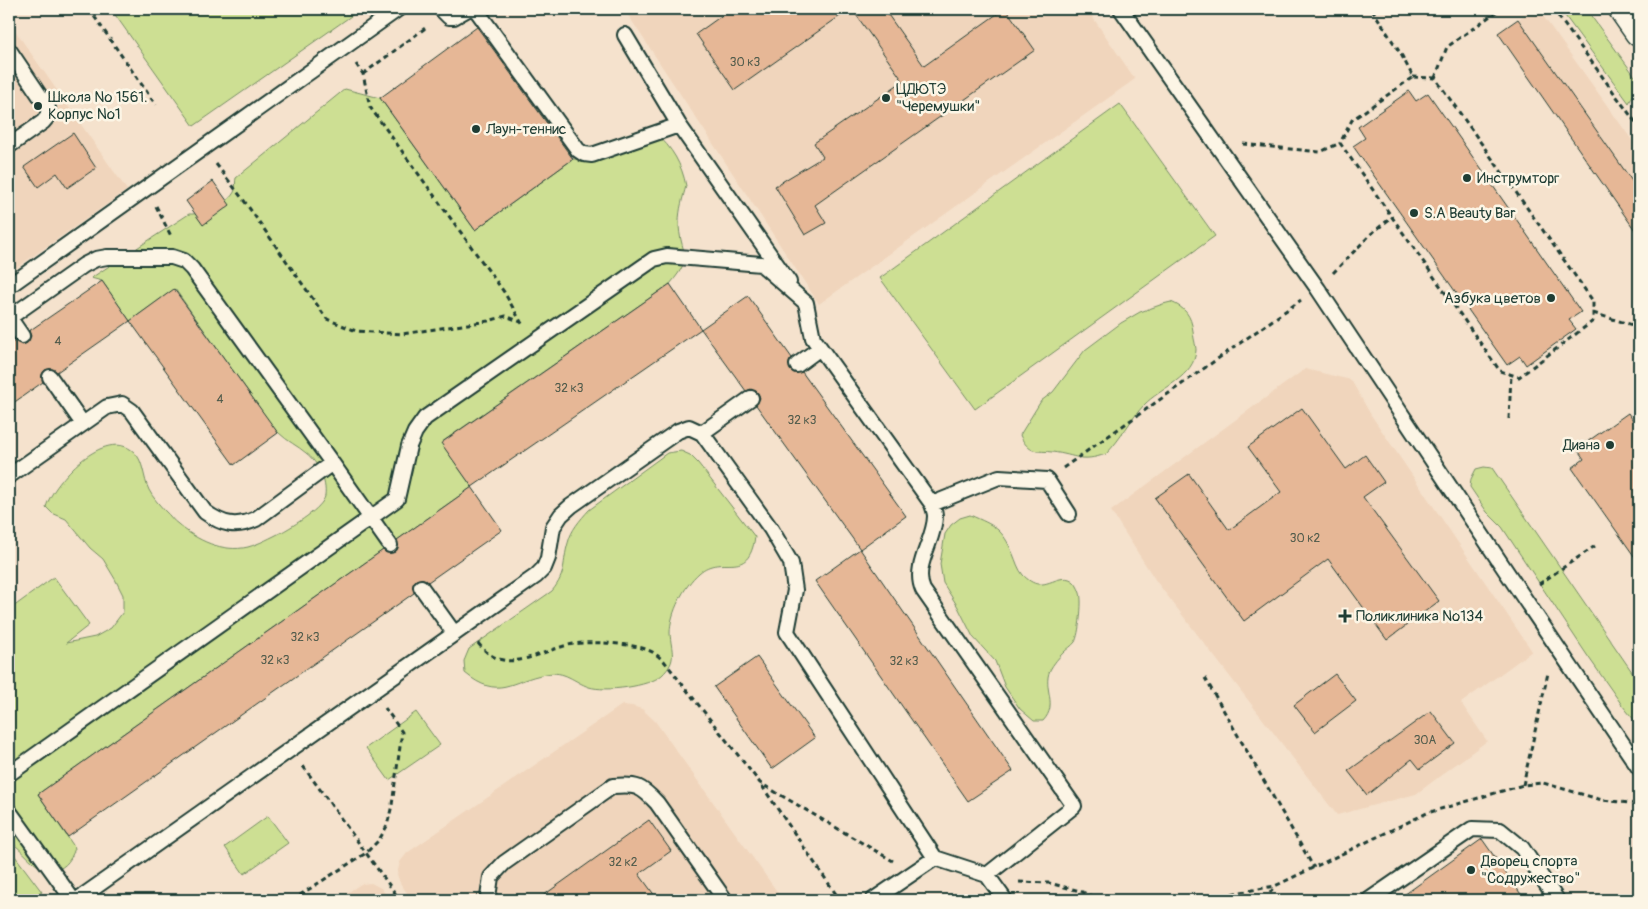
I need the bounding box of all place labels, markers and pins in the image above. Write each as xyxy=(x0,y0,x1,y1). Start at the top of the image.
place label: ЦДЮТЭ "Черемушки" xyxy=(896,80,980,116)
place label: Школа № 1561. Корпус №1 xyxy=(48,88,148,124)
marker: ЦДЮТЭ "Черемушки" xyxy=(880,92,892,104)
marker: Школа № 1561. Корпус №1 xyxy=(32,100,44,112)
place label: Лаун-теннис xyxy=(485,120,567,139)
marker: Лаун-теннис xyxy=(470,123,482,135)
place label: Инструмторг xyxy=(1477,169,1559,188)
marker: Инструмторг xyxy=(1461,172,1473,184)
place label: S.A Beauty Bar xyxy=(1424,204,1516,223)
marker: S.A Beauty Bar xyxy=(1408,207,1420,219)
place label: Азбука цветов xyxy=(1444,289,1541,308)
marker: Азбука цветов xyxy=(1545,292,1557,304)
place label: Диана xyxy=(1562,436,1600,455)
marker: Диана xyxy=(1604,439,1616,451)
place label: Поликлиника №134 xyxy=(1356,607,1483,626)
marker: Поликлиника №134 xyxy=(1338,609,1352,623)
place label: Дворец спорта "Содружество" xyxy=(1480,852,1580,888)
marker: Дворец спорта "Содружество" xyxy=(1465,864,1477,876)

